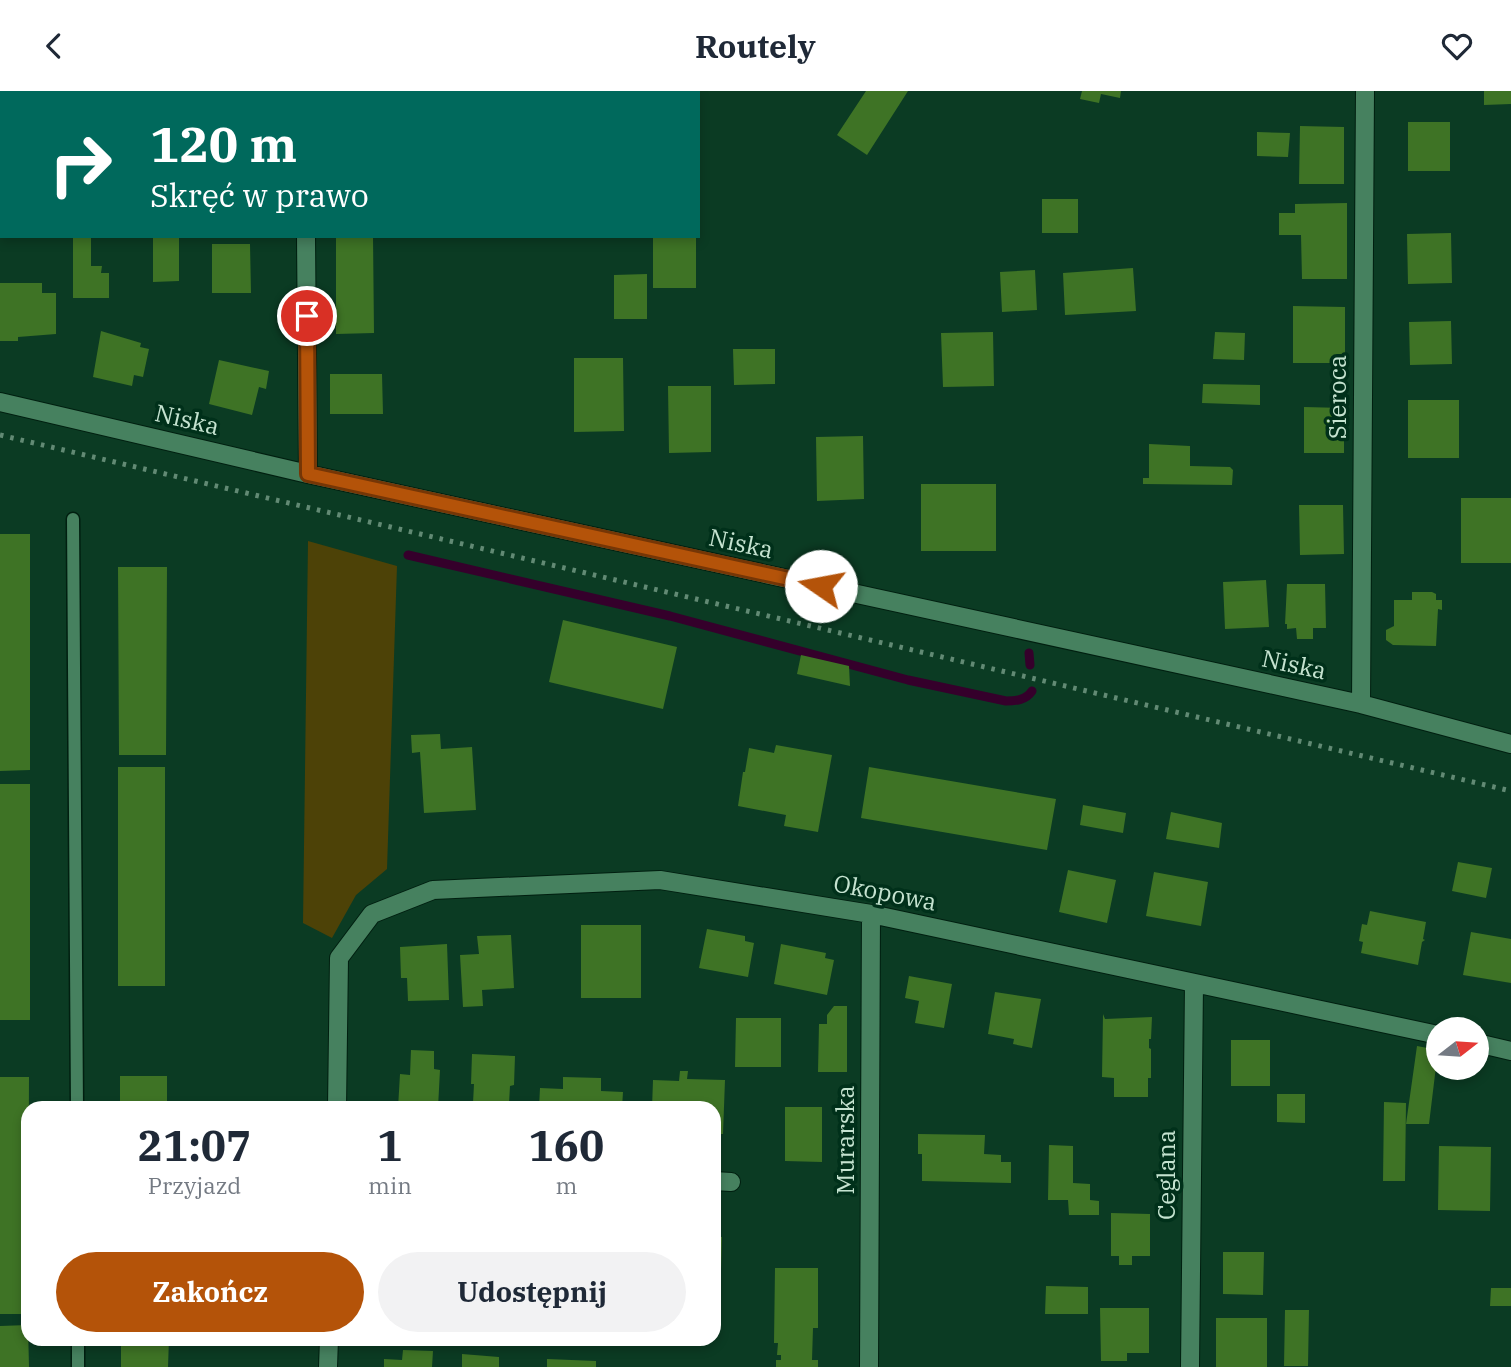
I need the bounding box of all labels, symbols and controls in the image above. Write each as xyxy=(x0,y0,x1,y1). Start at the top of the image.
text: Routely xyxy=(695,25,816,67)
icon: back xyxy=(35,27,73,65)
icon: heart xyxy=(1438,27,1476,65)
text: 120 m xyxy=(150,112,297,175)
icon: right xyxy=(35,119,126,210)
text: Skręć w prawo xyxy=(150,174,369,216)
pin xyxy=(277,286,337,346)
icon: arrive xyxy=(288,297,326,335)
street label: Sieroca xyxy=(1321,355,1353,439)
street label: Niska xyxy=(152,396,223,442)
street label: Niska xyxy=(706,521,776,565)
position arrow xyxy=(784,549,858,623)
street label: Niska xyxy=(1259,642,1329,686)
street label: Okopowa xyxy=(831,866,939,918)
north arrow xyxy=(1426,1017,1489,1080)
map controls xyxy=(1426,1017,1489,1080)
street label: Murarska xyxy=(829,1086,861,1194)
text: 21:07 xyxy=(138,1118,251,1173)
text: 1 xyxy=(377,1118,403,1173)
text: 160 xyxy=(529,1118,604,1173)
street label: Ceglana xyxy=(1150,1130,1182,1220)
text: Przyjazd xyxy=(148,1170,241,1200)
text: min xyxy=(368,1170,412,1200)
text: m xyxy=(555,1170,577,1200)
button: Zakończ xyxy=(56,1252,364,1332)
button: Udostępnij xyxy=(378,1252,686,1332)

